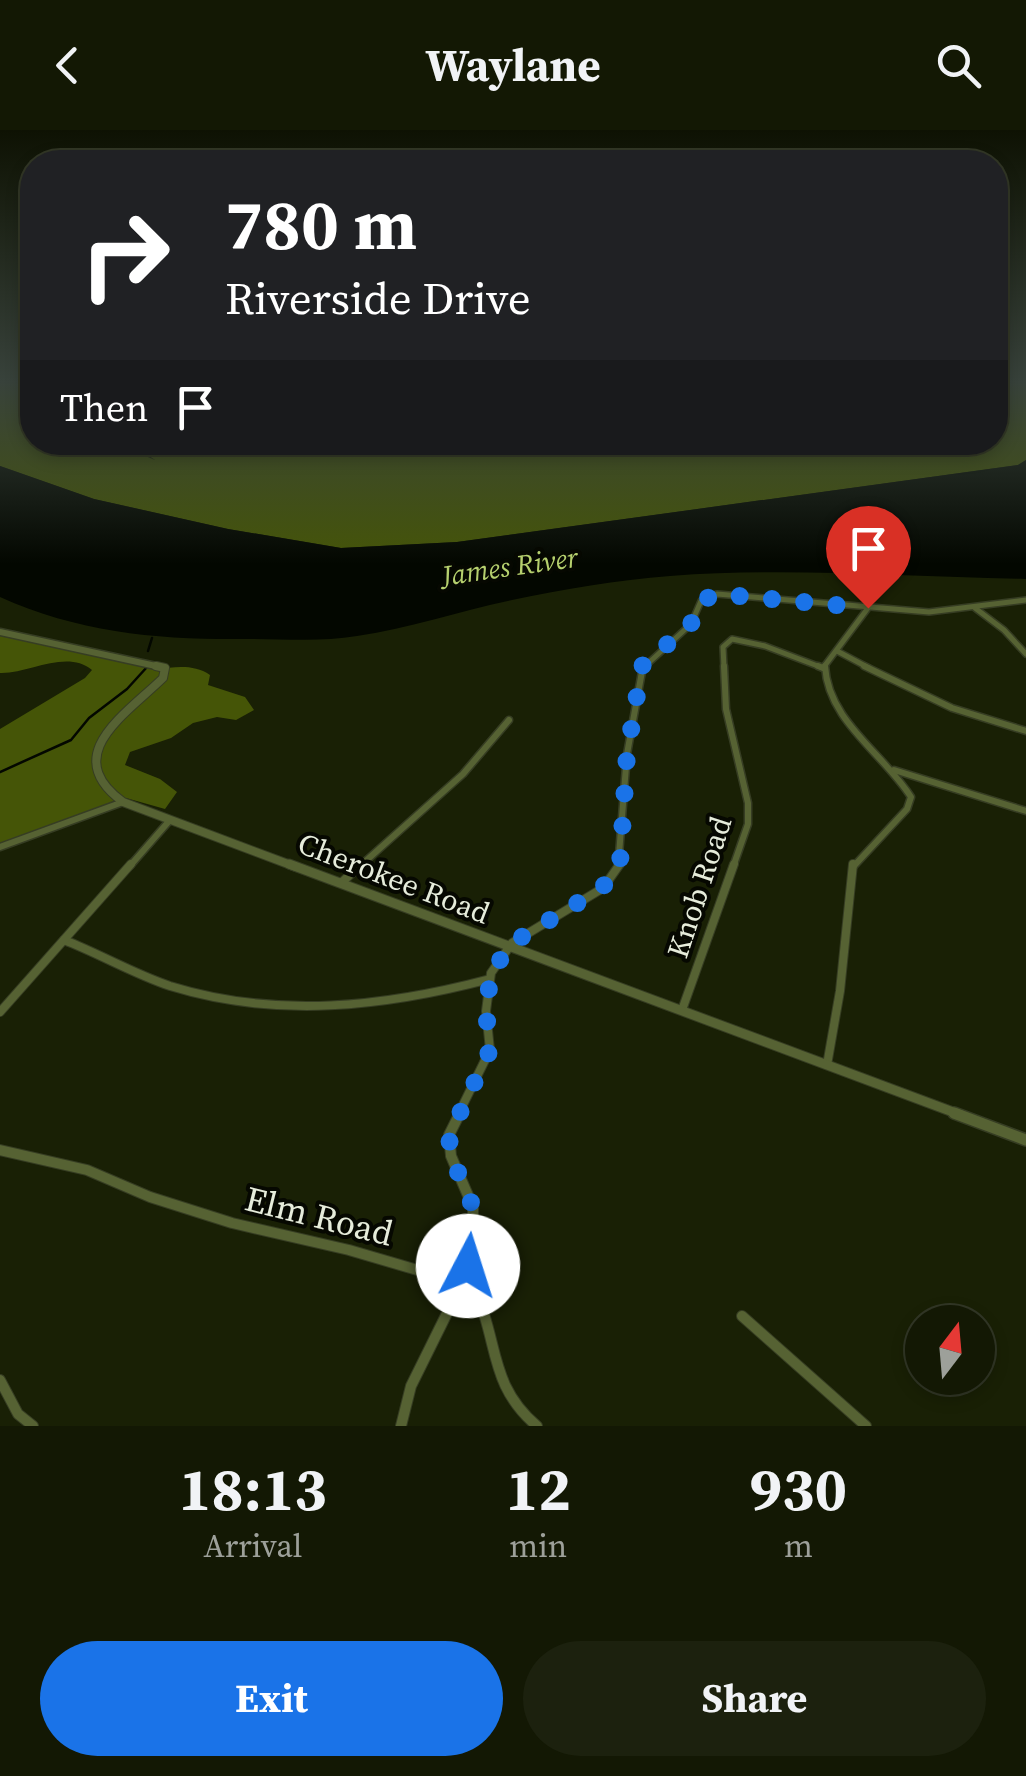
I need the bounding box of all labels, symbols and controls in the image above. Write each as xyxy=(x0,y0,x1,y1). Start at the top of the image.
text: Waylane xyxy=(425,34,601,96)
icon: back xyxy=(40,38,95,93)
icon: search xyxy=(931,38,986,93)
text: 780 m xyxy=(225,176,417,272)
icon: right xyxy=(60,190,190,320)
text: Riverside Drive xyxy=(225,267,531,329)
icon: arrive xyxy=(168,380,223,435)
text: Then xyxy=(60,382,148,434)
pin xyxy=(826,506,911,609)
icon: arrive xyxy=(841,521,896,576)
water label: James River xyxy=(436,538,581,595)
street label: Knob Road xyxy=(657,811,741,963)
street label: Cherokee Road xyxy=(292,823,496,933)
street label: Elm Road xyxy=(240,1175,398,1258)
position arrow xyxy=(416,1214,520,1318)
north arrow xyxy=(905,1305,995,1395)
map controls xyxy=(905,1305,995,1395)
text: 18:13 xyxy=(179,1448,327,1530)
text: 12 xyxy=(506,1448,571,1530)
text: 930 xyxy=(750,1448,847,1530)
text: Arrival xyxy=(203,1524,302,1568)
text: min xyxy=(509,1524,567,1568)
text: m xyxy=(784,1524,813,1568)
button: Exit xyxy=(40,1641,503,1756)
button: Share xyxy=(523,1641,986,1756)

